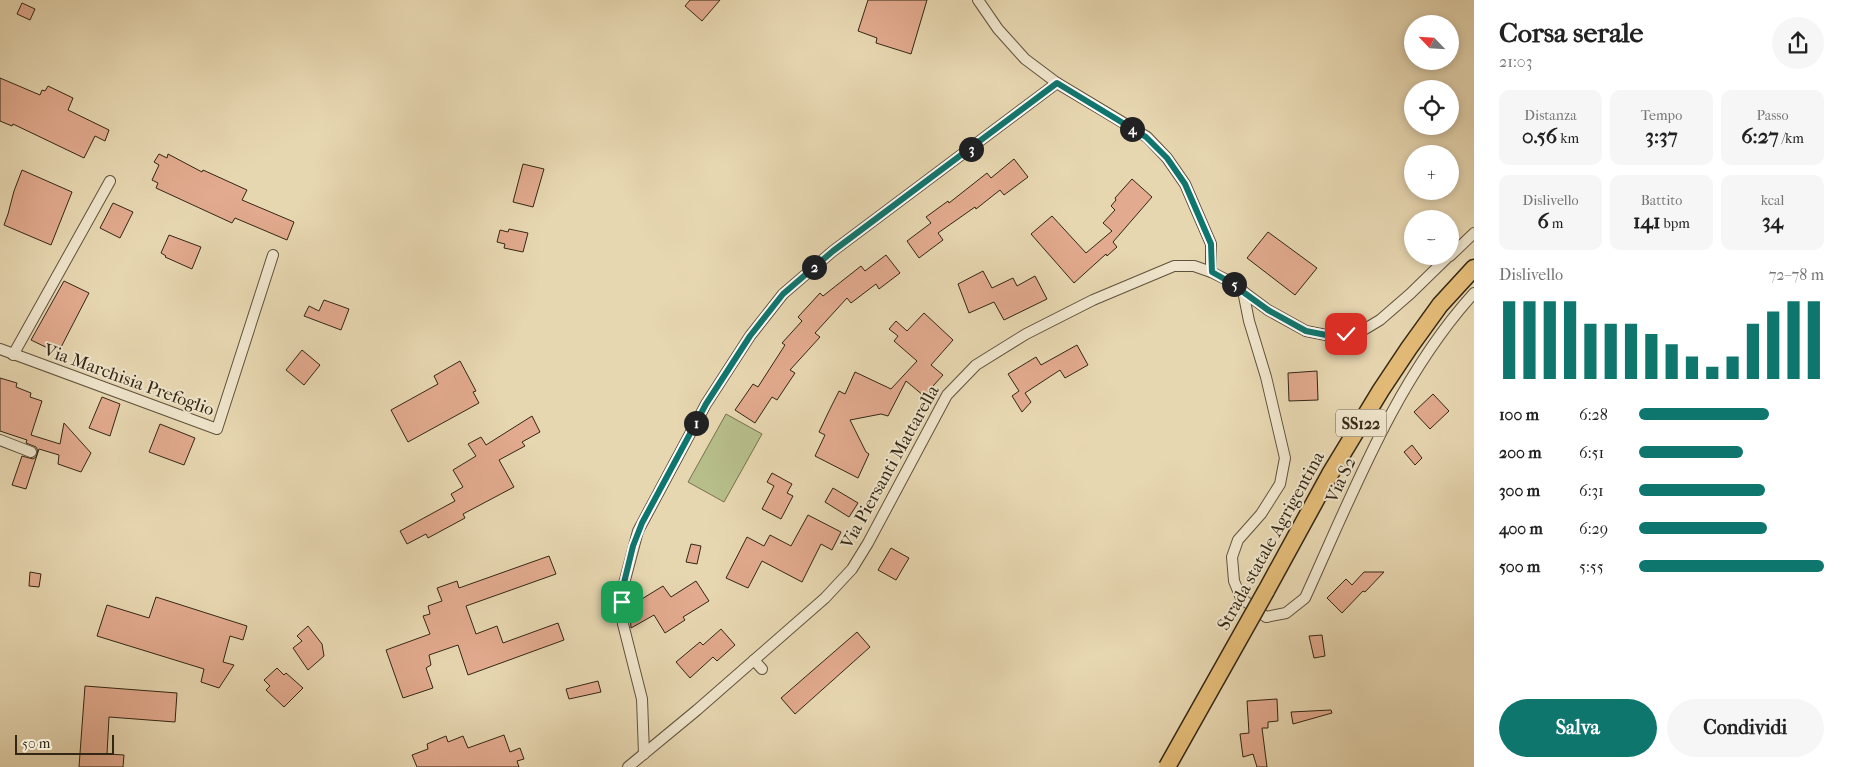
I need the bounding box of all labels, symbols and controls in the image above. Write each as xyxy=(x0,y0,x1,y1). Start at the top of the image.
north arrow xyxy=(1404,15,1459,70)
map controls xyxy=(1404,15,1459,265)
text: Corsa serale xyxy=(1499,16,1643,49)
button: share xyxy=(1772,17,1824,69)
text: 21:03 xyxy=(1499,52,1532,71)
button: locate xyxy=(1404,80,1459,135)
text: Distanza xyxy=(1524,107,1577,124)
text: Tempo xyxy=(1641,107,1682,124)
text: Passo xyxy=(1756,107,1789,124)
pin: 4 xyxy=(1120,116,1144,142)
text: 4 xyxy=(1128,121,1137,138)
text: 0.56 xyxy=(1522,124,1557,148)
text: 3:37 xyxy=(1645,124,1678,148)
text: 6:27 xyxy=(1741,124,1779,148)
text: km xyxy=(1557,130,1579,147)
text: /km xyxy=(1779,130,1804,147)
pin: 3 xyxy=(958,136,984,162)
text: 3 xyxy=(969,141,974,158)
button: + xyxy=(1404,145,1459,200)
text: Dislivello xyxy=(1522,192,1579,209)
text: Battito xyxy=(1641,192,1682,209)
text: kcal xyxy=(1761,192,1784,209)
text: 6 xyxy=(1537,209,1549,233)
text: 141 xyxy=(1633,209,1660,233)
text: 34 xyxy=(1762,209,1783,233)
button: − xyxy=(1404,210,1459,265)
text: m xyxy=(1549,215,1564,232)
text: bpm xyxy=(1660,215,1690,232)
pin: 2 xyxy=(802,254,826,280)
text: 2 xyxy=(811,259,818,276)
text: Dislivello xyxy=(1499,265,1563,284)
text: 72–78 m xyxy=(1769,265,1824,284)
pin: 5 xyxy=(1222,272,1246,296)
text: 5 xyxy=(1231,276,1238,293)
pin xyxy=(1325,313,1367,355)
icon: check xyxy=(1332,320,1360,348)
street label: Via Marchisia Prefoglio xyxy=(40,339,217,421)
street label: Via Piersanti Mattarella xyxy=(836,381,944,553)
text: 100 m xyxy=(1499,405,1539,424)
text: 6:28 xyxy=(1579,405,1608,424)
road number: SS122 xyxy=(1336,409,1386,436)
pin: 1 xyxy=(684,410,708,436)
text: 1 xyxy=(694,415,699,432)
text: 200 m xyxy=(1499,443,1542,462)
text: 6:51 xyxy=(1579,443,1604,462)
street label: Strada statale Agrigentina xyxy=(1213,447,1329,634)
street label: Via S2 xyxy=(1321,454,1361,507)
text: 300 m xyxy=(1499,481,1540,500)
text: 6:31 xyxy=(1579,481,1604,500)
text: 400 m xyxy=(1499,519,1543,538)
text: 6:29 xyxy=(1579,519,1608,538)
text: 500 m xyxy=(1499,557,1540,576)
text: 5:55 xyxy=(1579,557,1604,576)
pin xyxy=(601,581,643,623)
icon: arrive xyxy=(608,588,636,616)
button: Salva xyxy=(1499,699,1657,757)
button: Condividi xyxy=(1667,699,1824,757)
scale bar xyxy=(15,732,114,755)
text: 50 m xyxy=(22,735,50,752)

